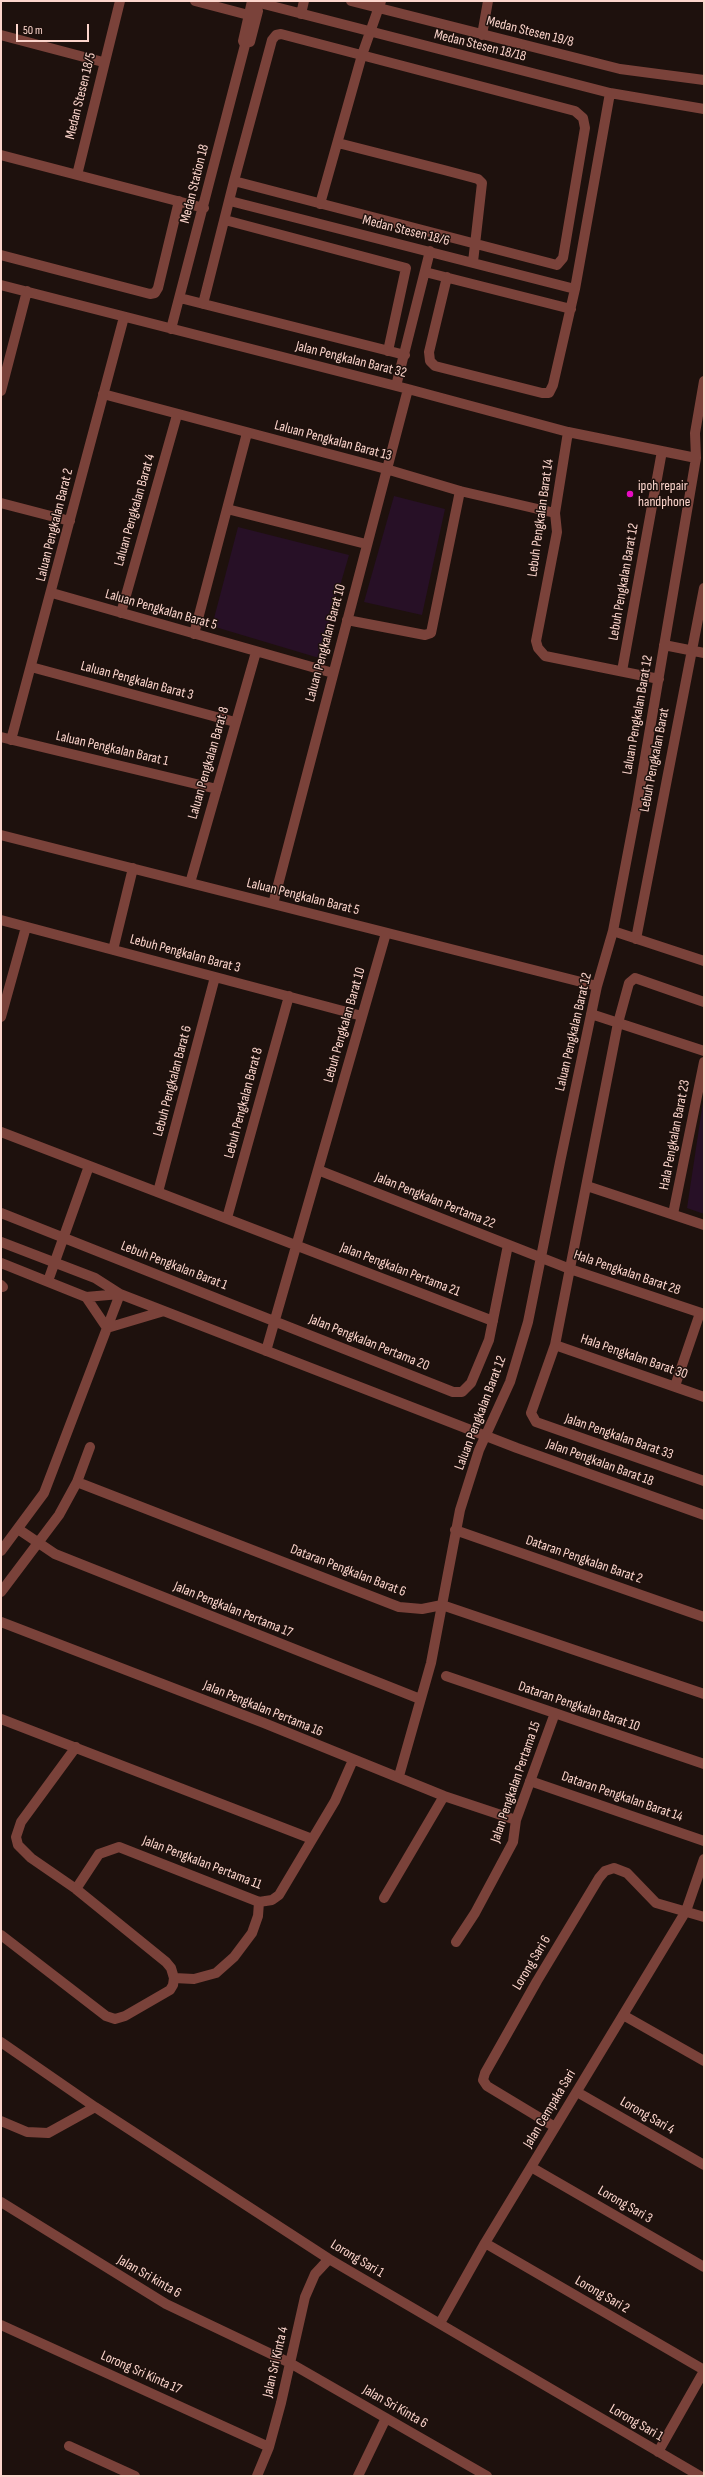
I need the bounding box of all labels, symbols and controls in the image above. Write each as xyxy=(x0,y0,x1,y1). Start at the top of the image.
street label: Medan Stesen 19/8 xyxy=(485,13,575,51)
scale bar xyxy=(18,16,91,42)
text: 50 m xyxy=(23,23,43,38)
street label: Medan Stesen 18/18 xyxy=(432,26,528,66)
street label: Medan Stesen 18/5 xyxy=(62,51,100,141)
street label: Medan Station 18 xyxy=(177,143,213,225)
street label: Medan Stesen 18/6 xyxy=(361,212,451,250)
street label: Jalan Pengkalan Barat 32 xyxy=(294,338,408,382)
street label: Laluan Pengkalan Barat 13 xyxy=(272,417,394,465)
street label: Laluan Pengkalan Barat 4 xyxy=(111,452,159,568)
street label: Lebuh Pengkalan Barat 14 xyxy=(524,458,558,578)
street label: Laluan Pengkalan Barat 2 xyxy=(33,467,77,583)
place label: ipoh repair handphone xyxy=(638,478,690,510)
marker: ipoh repair handphone xyxy=(625,489,635,499)
street label: Lebuh Pengkalan Barat 12 xyxy=(605,522,643,642)
street label: Laluan Pengkalan Barat 10 xyxy=(302,582,350,704)
street label: Laluan Pengkalan Barat 5 xyxy=(103,586,219,634)
street label: Laluan Pengkalan Barat 12 xyxy=(619,654,657,776)
street label: Laluan Pengkalan Barat 3 xyxy=(79,658,195,704)
street label: Laluan Pengkalan Barat 8 xyxy=(185,705,233,821)
street label: Lebuh Pengkalan Barat xyxy=(637,707,673,813)
street label: Laluan Pengkalan Barat 1 xyxy=(54,728,170,770)
street label: Laluan Pengkalan Barat 5 xyxy=(245,875,361,919)
street label: Lebuh Pengkalan Barat 3 xyxy=(128,931,242,977)
street label: Lebuh Pengkalan Barat 10 xyxy=(321,965,369,1085)
street label: Laluan Pengkalan Barat 12 xyxy=(552,971,596,1093)
street label: Lebuh Pengkalan Barat 6 xyxy=(150,1024,196,1138)
street label: Lebuh Pengkalan Barat 8 xyxy=(221,1046,267,1160)
street label: Hala Pengkalan Barat 23 xyxy=(656,1079,694,1191)
street label: Jalan Pengkalan Pertama 22 xyxy=(373,1169,497,1233)
street label: Lebuh Pengkalan Barat 1 xyxy=(118,1238,230,1294)
street label: Jalan Pengkalan Pertama 21 xyxy=(338,1239,462,1301)
street label: Hala Pengkalan Barat 28 xyxy=(571,1247,683,1299)
street label: Jalan Pengkalan Pertama 20 xyxy=(306,1311,432,1375)
street label: Hala Pengkalan Barat 30 xyxy=(578,1331,690,1383)
street label: Laluan Pengkalan Barat 12 xyxy=(452,1354,510,1472)
street label: Jalan Pengkalan Barat 33 xyxy=(563,1411,675,1463)
street label: Jalan Pengkalan Barat 18 xyxy=(544,1436,656,1490)
street label: Dataran Pengkalan Barat 2 xyxy=(523,1532,645,1588)
street label: Dataran Pengkalan Barat 6 xyxy=(288,1541,408,1601)
street label: Jalan Pengkalan Pertama 17 xyxy=(171,1578,295,1642)
street label: Jalan Pengkalan Pertama 16 xyxy=(201,1677,325,1741)
street label: Dataran Pengkalan Barat 10 xyxy=(516,1678,642,1736)
street label: Jalan Pengkalan Pertama 15 xyxy=(487,1719,545,1845)
street label: Dataran Pengkalan Barat 14 xyxy=(559,1768,685,1826)
street label: Jalan Pengkalan Pertama 11 xyxy=(140,1833,264,1893)
street label: Lorong Sari 6 xyxy=(509,1933,555,1993)
street label: Jalan Cempaka Sari xyxy=(520,2067,580,2151)
street label: Lorong Sari 4 xyxy=(617,2094,677,2138)
street label: Lorong Sari 3 xyxy=(595,2183,655,2227)
street label: Lorong Sari 1 xyxy=(327,2237,387,2281)
street label: Jalan Sri kinta 6 xyxy=(114,2252,184,2302)
street label: Lorong Sari 2 xyxy=(572,2273,632,2317)
street label: Jalan Sri Kinta 4 xyxy=(260,2325,292,2399)
street label: Lorong Sri Kinta 17 xyxy=(98,2348,184,2398)
street label: Jalan Sri Kinta 6 xyxy=(359,2382,431,2432)
street label: Lorong Sari 1 xyxy=(606,2401,666,2445)

